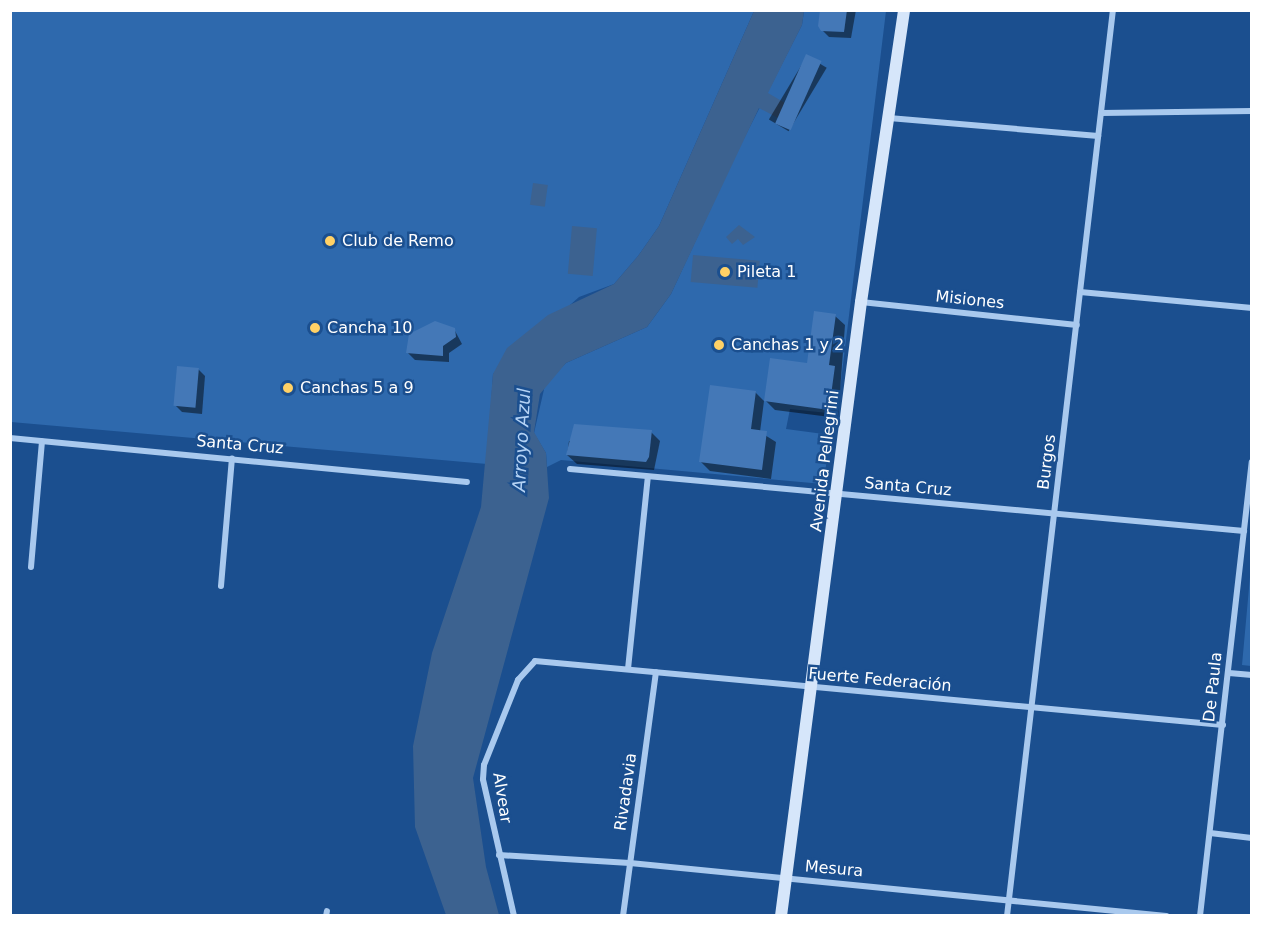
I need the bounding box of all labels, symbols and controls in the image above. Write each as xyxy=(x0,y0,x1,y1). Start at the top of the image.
place label: Club de Remo xyxy=(342,231,454,251)
marker: Club de Remo xyxy=(323,234,337,248)
place label: Pileta 1 xyxy=(737,262,796,282)
marker: Pileta 1 xyxy=(718,265,732,279)
street label: Misiones xyxy=(935,287,1005,313)
place label: Cancha 10 xyxy=(327,318,412,338)
marker: Cancha 10 xyxy=(308,321,322,335)
place label: Canchas 1 y 2 xyxy=(731,335,844,355)
marker: Canchas 1 y 2 xyxy=(712,338,726,352)
place label: Canchas 5 a 9 xyxy=(300,378,414,398)
marker: Canchas 5 a 9 xyxy=(281,381,295,395)
water label: Arroyo Azul xyxy=(509,388,535,492)
street label: Avenida Pellegrini xyxy=(807,389,843,533)
street label: Santa Cruz xyxy=(196,432,284,458)
street label: Burgos xyxy=(1034,433,1060,491)
street label: Santa Cruz xyxy=(864,474,952,500)
street label: De Paula xyxy=(1200,651,1226,723)
street label: Fuerte Federación xyxy=(808,664,952,696)
street label: Rivadavia xyxy=(611,752,641,832)
street label: Alvear xyxy=(489,771,515,825)
street label: Mesura xyxy=(804,857,864,881)

